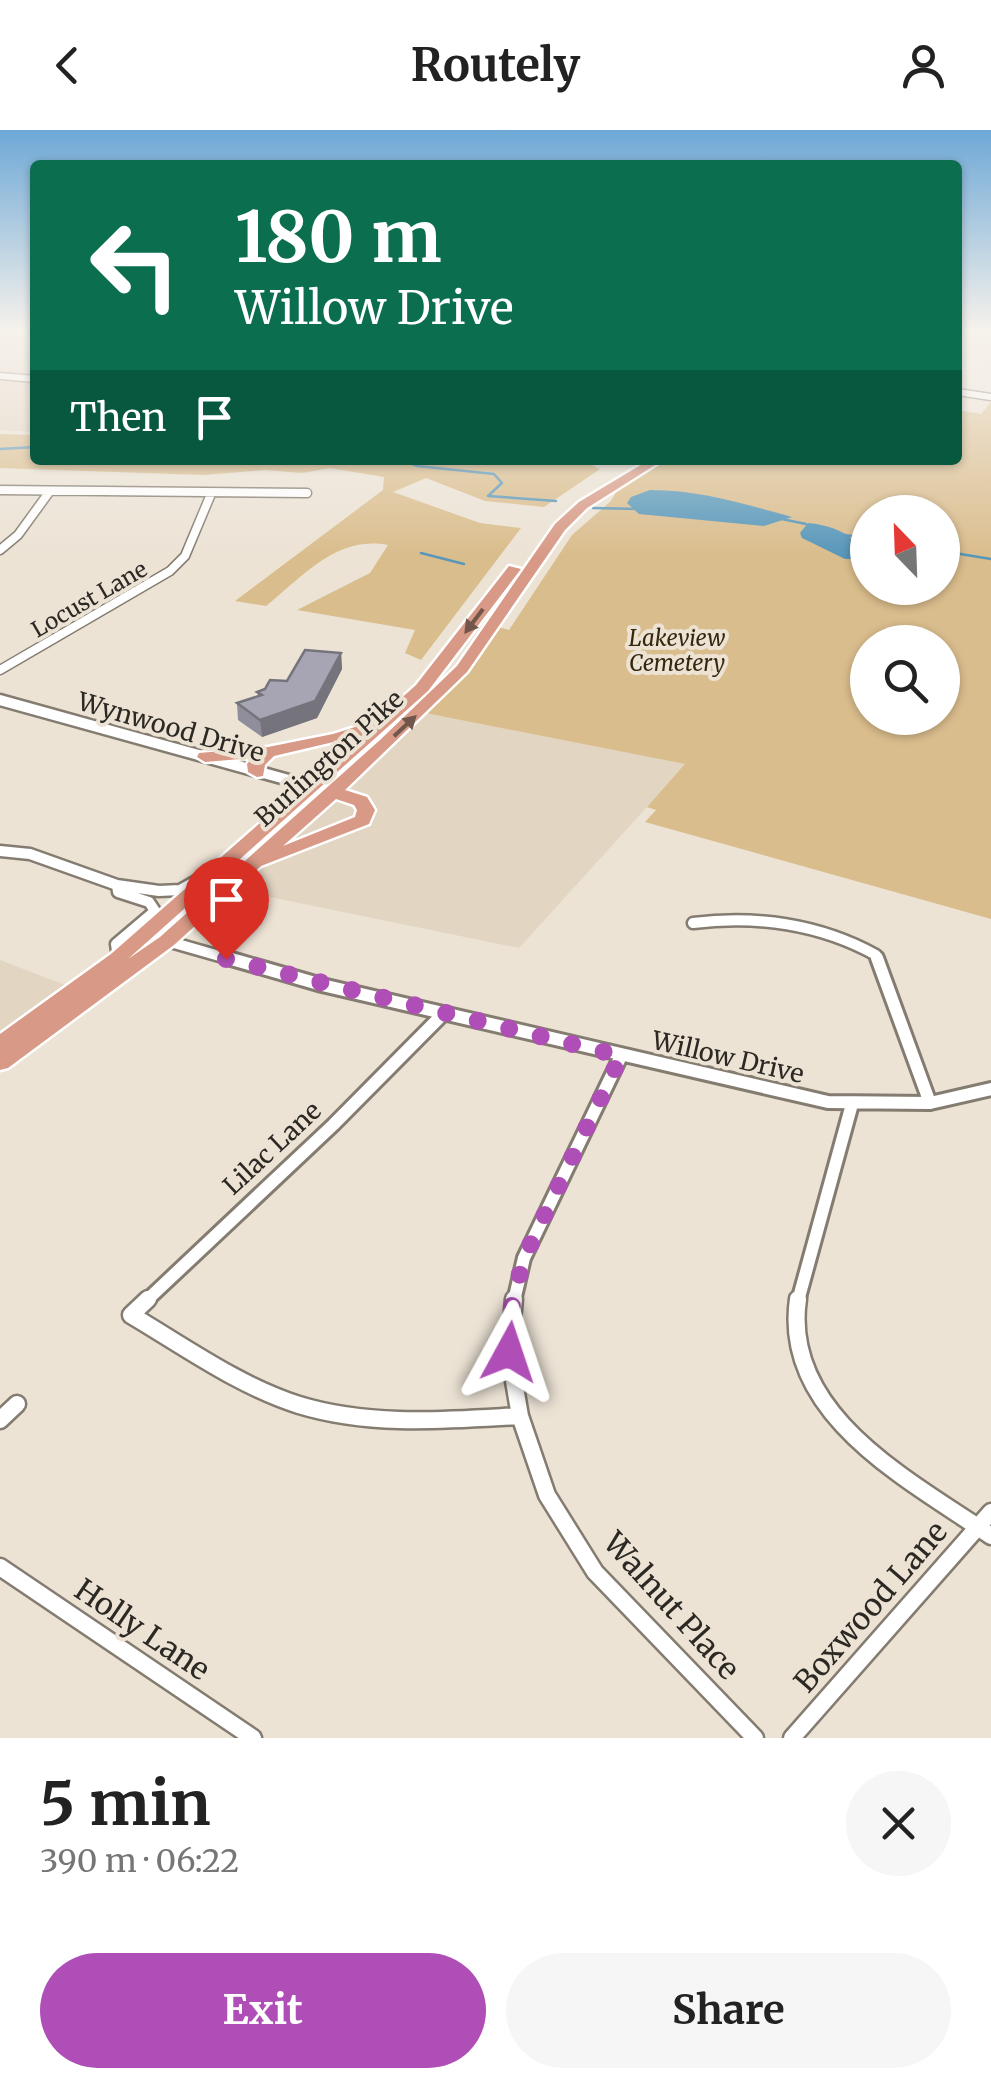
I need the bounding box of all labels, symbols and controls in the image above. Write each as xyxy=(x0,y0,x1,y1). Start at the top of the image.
text: Routely xyxy=(411,37,580,93)
icon: back xyxy=(40,38,95,93)
icon: person xyxy=(896,38,951,93)
text: 180 m xyxy=(235,193,442,281)
icon: left xyxy=(70,200,200,330)
text: Willow Drive xyxy=(235,280,514,336)
icon: arrive xyxy=(187,390,242,445)
text: Then xyxy=(70,394,167,441)
north arrow xyxy=(850,495,960,605)
map controls xyxy=(850,495,960,735)
street label: Locust Lane xyxy=(26,555,152,643)
one-way arrow xyxy=(465,608,485,634)
park label: Lakeview Cemetery xyxy=(629,624,725,677)
button: search xyxy=(850,625,960,735)
street label: Burlington Pike xyxy=(248,683,410,833)
street label: Wynwood Drive xyxy=(73,685,268,769)
one-way arrow xyxy=(392,715,416,738)
pin xyxy=(184,857,269,960)
icon: arrive xyxy=(199,872,254,927)
street label: Willow Drive xyxy=(648,1024,807,1090)
street label: Lilac Lane xyxy=(216,1095,328,1201)
position arrow xyxy=(457,1300,561,1404)
street label: Boxwood Lane xyxy=(786,1513,955,1700)
street label: Walnut Place xyxy=(595,1523,748,1687)
street label: Holly Lane xyxy=(68,1570,217,1688)
text: 5 min xyxy=(40,1766,211,1841)
button: close xyxy=(846,1771,951,1876)
text: 390 m · 06:22 xyxy=(40,1841,239,1881)
button: Exit xyxy=(40,1953,486,2068)
button: Share xyxy=(506,1953,951,2068)

